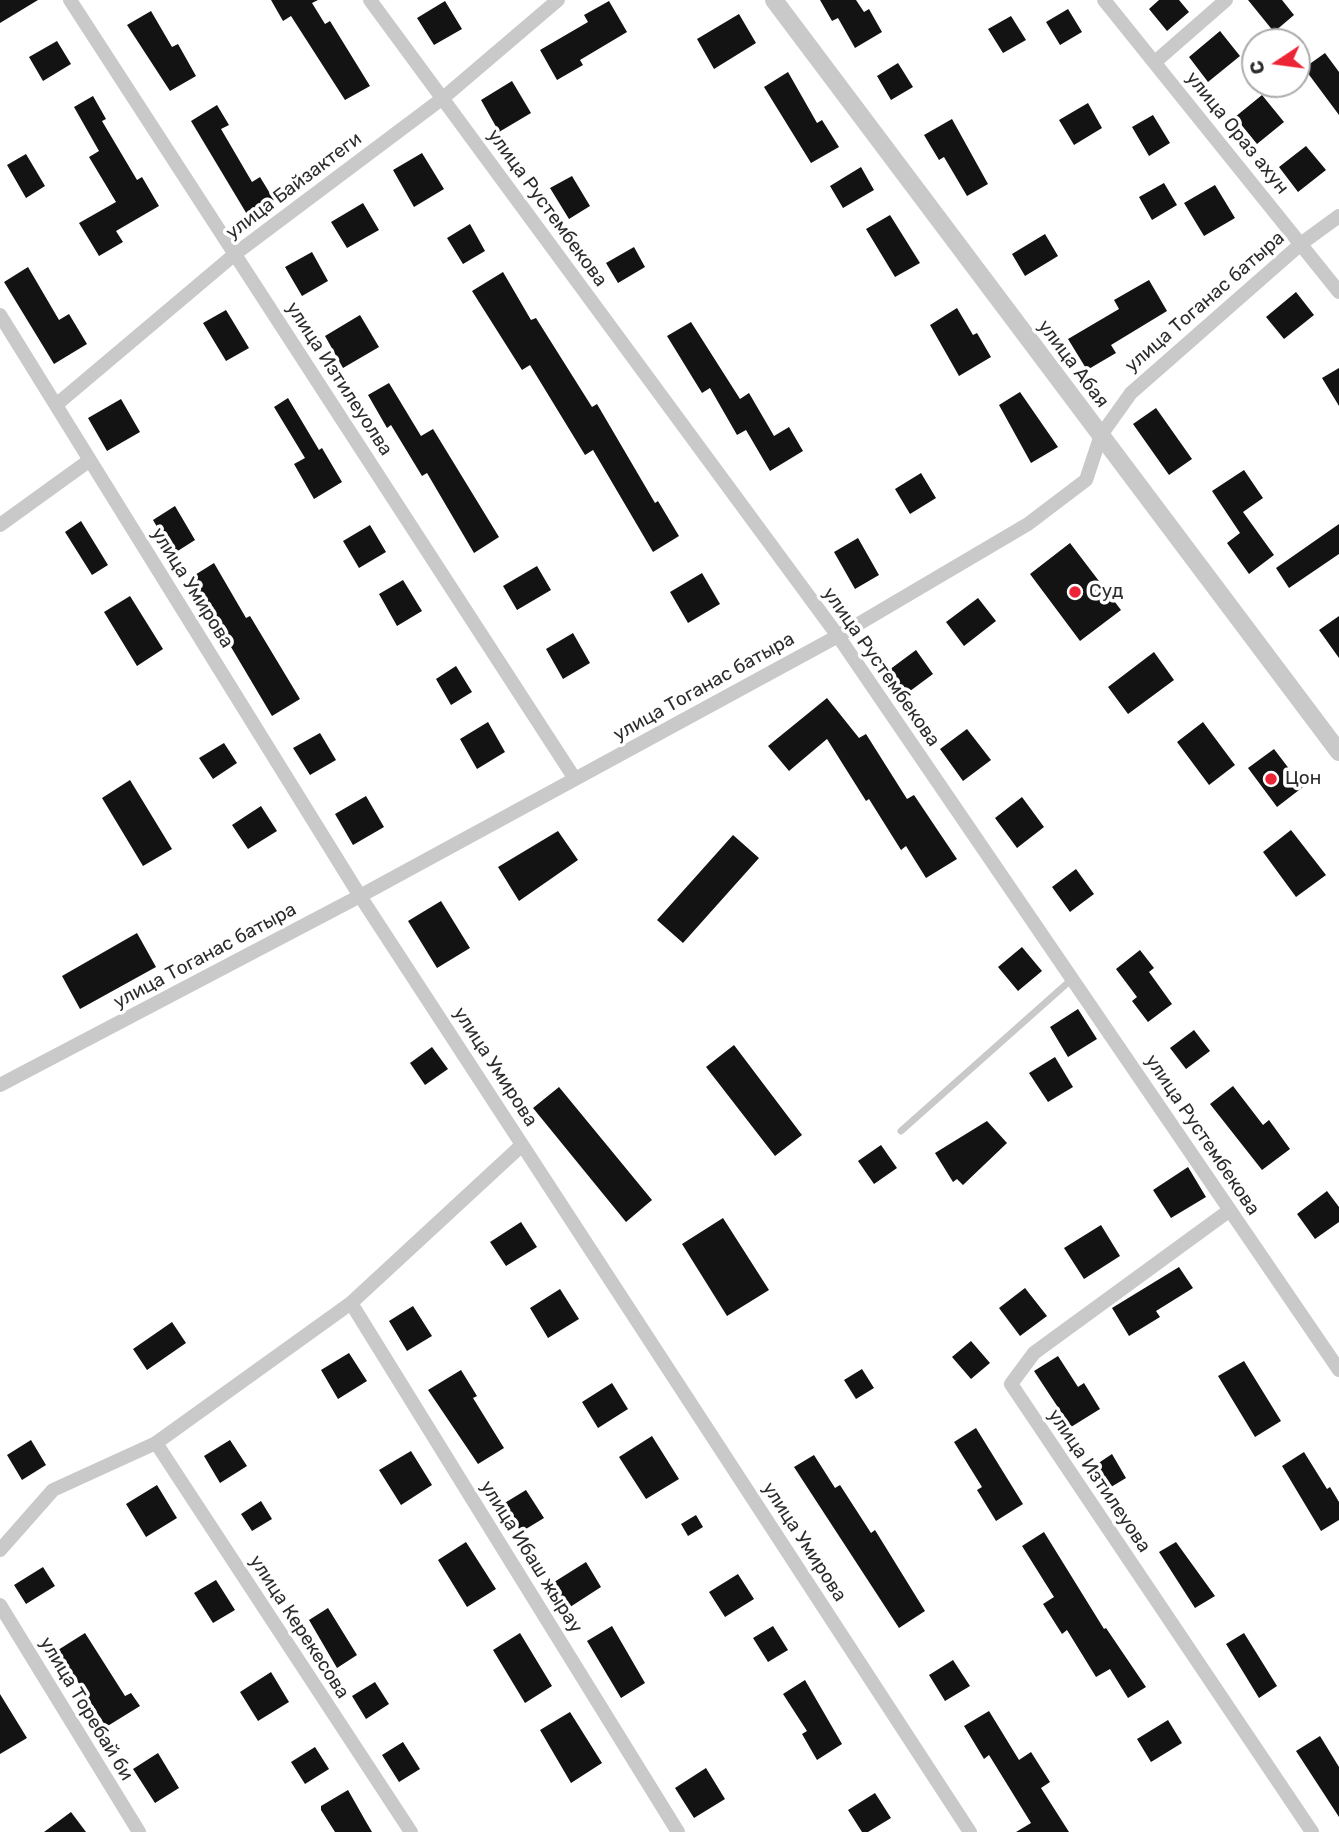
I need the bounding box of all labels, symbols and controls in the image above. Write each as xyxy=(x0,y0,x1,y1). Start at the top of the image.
north arrow xyxy=(1241,28,1311,98)
text: С xyxy=(1244,58,1270,76)
street label: улица Ораз ахун xyxy=(1181,67,1293,199)
street label: улица Рустембекова xyxy=(482,125,612,291)
street label: улица Байзактеги xyxy=(222,128,366,244)
street label: улица Тоганас батыра xyxy=(1121,227,1289,377)
street label: улица Изтилеуолва xyxy=(281,298,397,460)
street label: улица Абая xyxy=(1033,316,1113,412)
street label: улица Умирова xyxy=(146,524,238,652)
place label: Суд xyxy=(1089,581,1123,603)
street label: улица Рустембекова xyxy=(818,583,944,751)
marker: Суд xyxy=(1067,584,1083,600)
street label: улица Тоганас батыра xyxy=(609,628,799,746)
place label: Цон xyxy=(1285,768,1321,790)
marker: Цон xyxy=(1263,771,1279,787)
street label: улица Тоганас батыра xyxy=(110,898,300,1014)
street label: улица Умирова xyxy=(448,1003,542,1131)
street label: улица Рустембекова xyxy=(1140,1050,1264,1220)
street label: улица Изтилеуова xyxy=(1043,1405,1155,1557)
street label: улица Ибаш жырау xyxy=(475,1477,587,1637)
street label: улица Умирова xyxy=(757,1478,851,1606)
street label: улица Керекесова xyxy=(244,1551,354,1703)
street label: улица Торебай би xyxy=(34,1633,138,1785)

